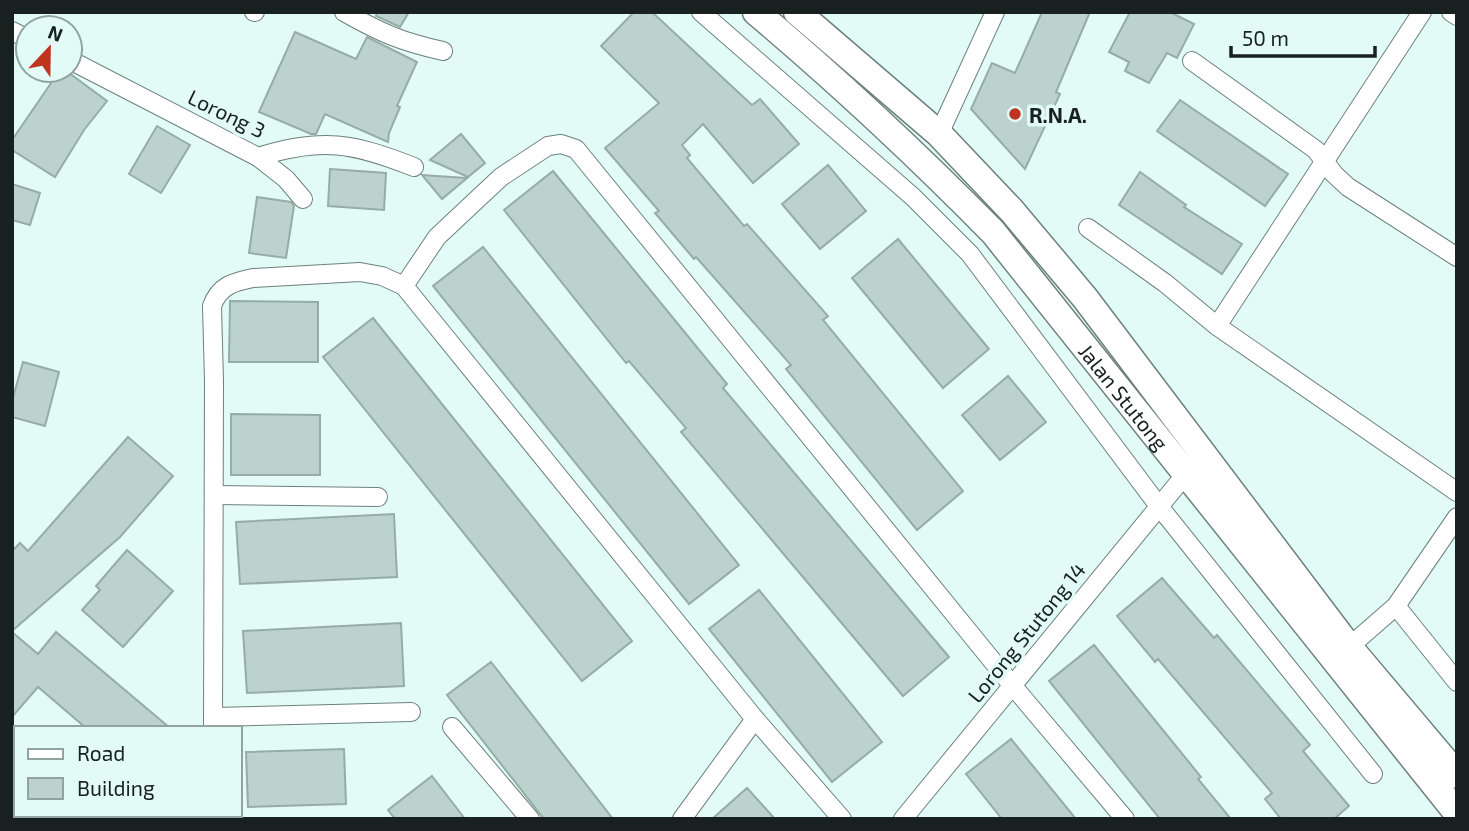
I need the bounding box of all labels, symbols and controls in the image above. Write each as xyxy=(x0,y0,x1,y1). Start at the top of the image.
north arrow xyxy=(14,14,84,84)
scale bar xyxy=(1231,14,1374,58)
text: N xyxy=(45,20,66,46)
text: 50 m xyxy=(1242,25,1289,50)
street label: Lorong 3 xyxy=(184,84,270,142)
place label: R.N.A. xyxy=(1029,102,1087,127)
marker: R.N.A. xyxy=(1007,106,1023,122)
street label: Jalan Stutong xyxy=(1074,338,1175,455)
street label: Lorong Stutong 14 xyxy=(962,557,1090,707)
legend xyxy=(14,726,242,817)
text: Road xyxy=(77,740,125,765)
text: Building xyxy=(77,775,155,800)

